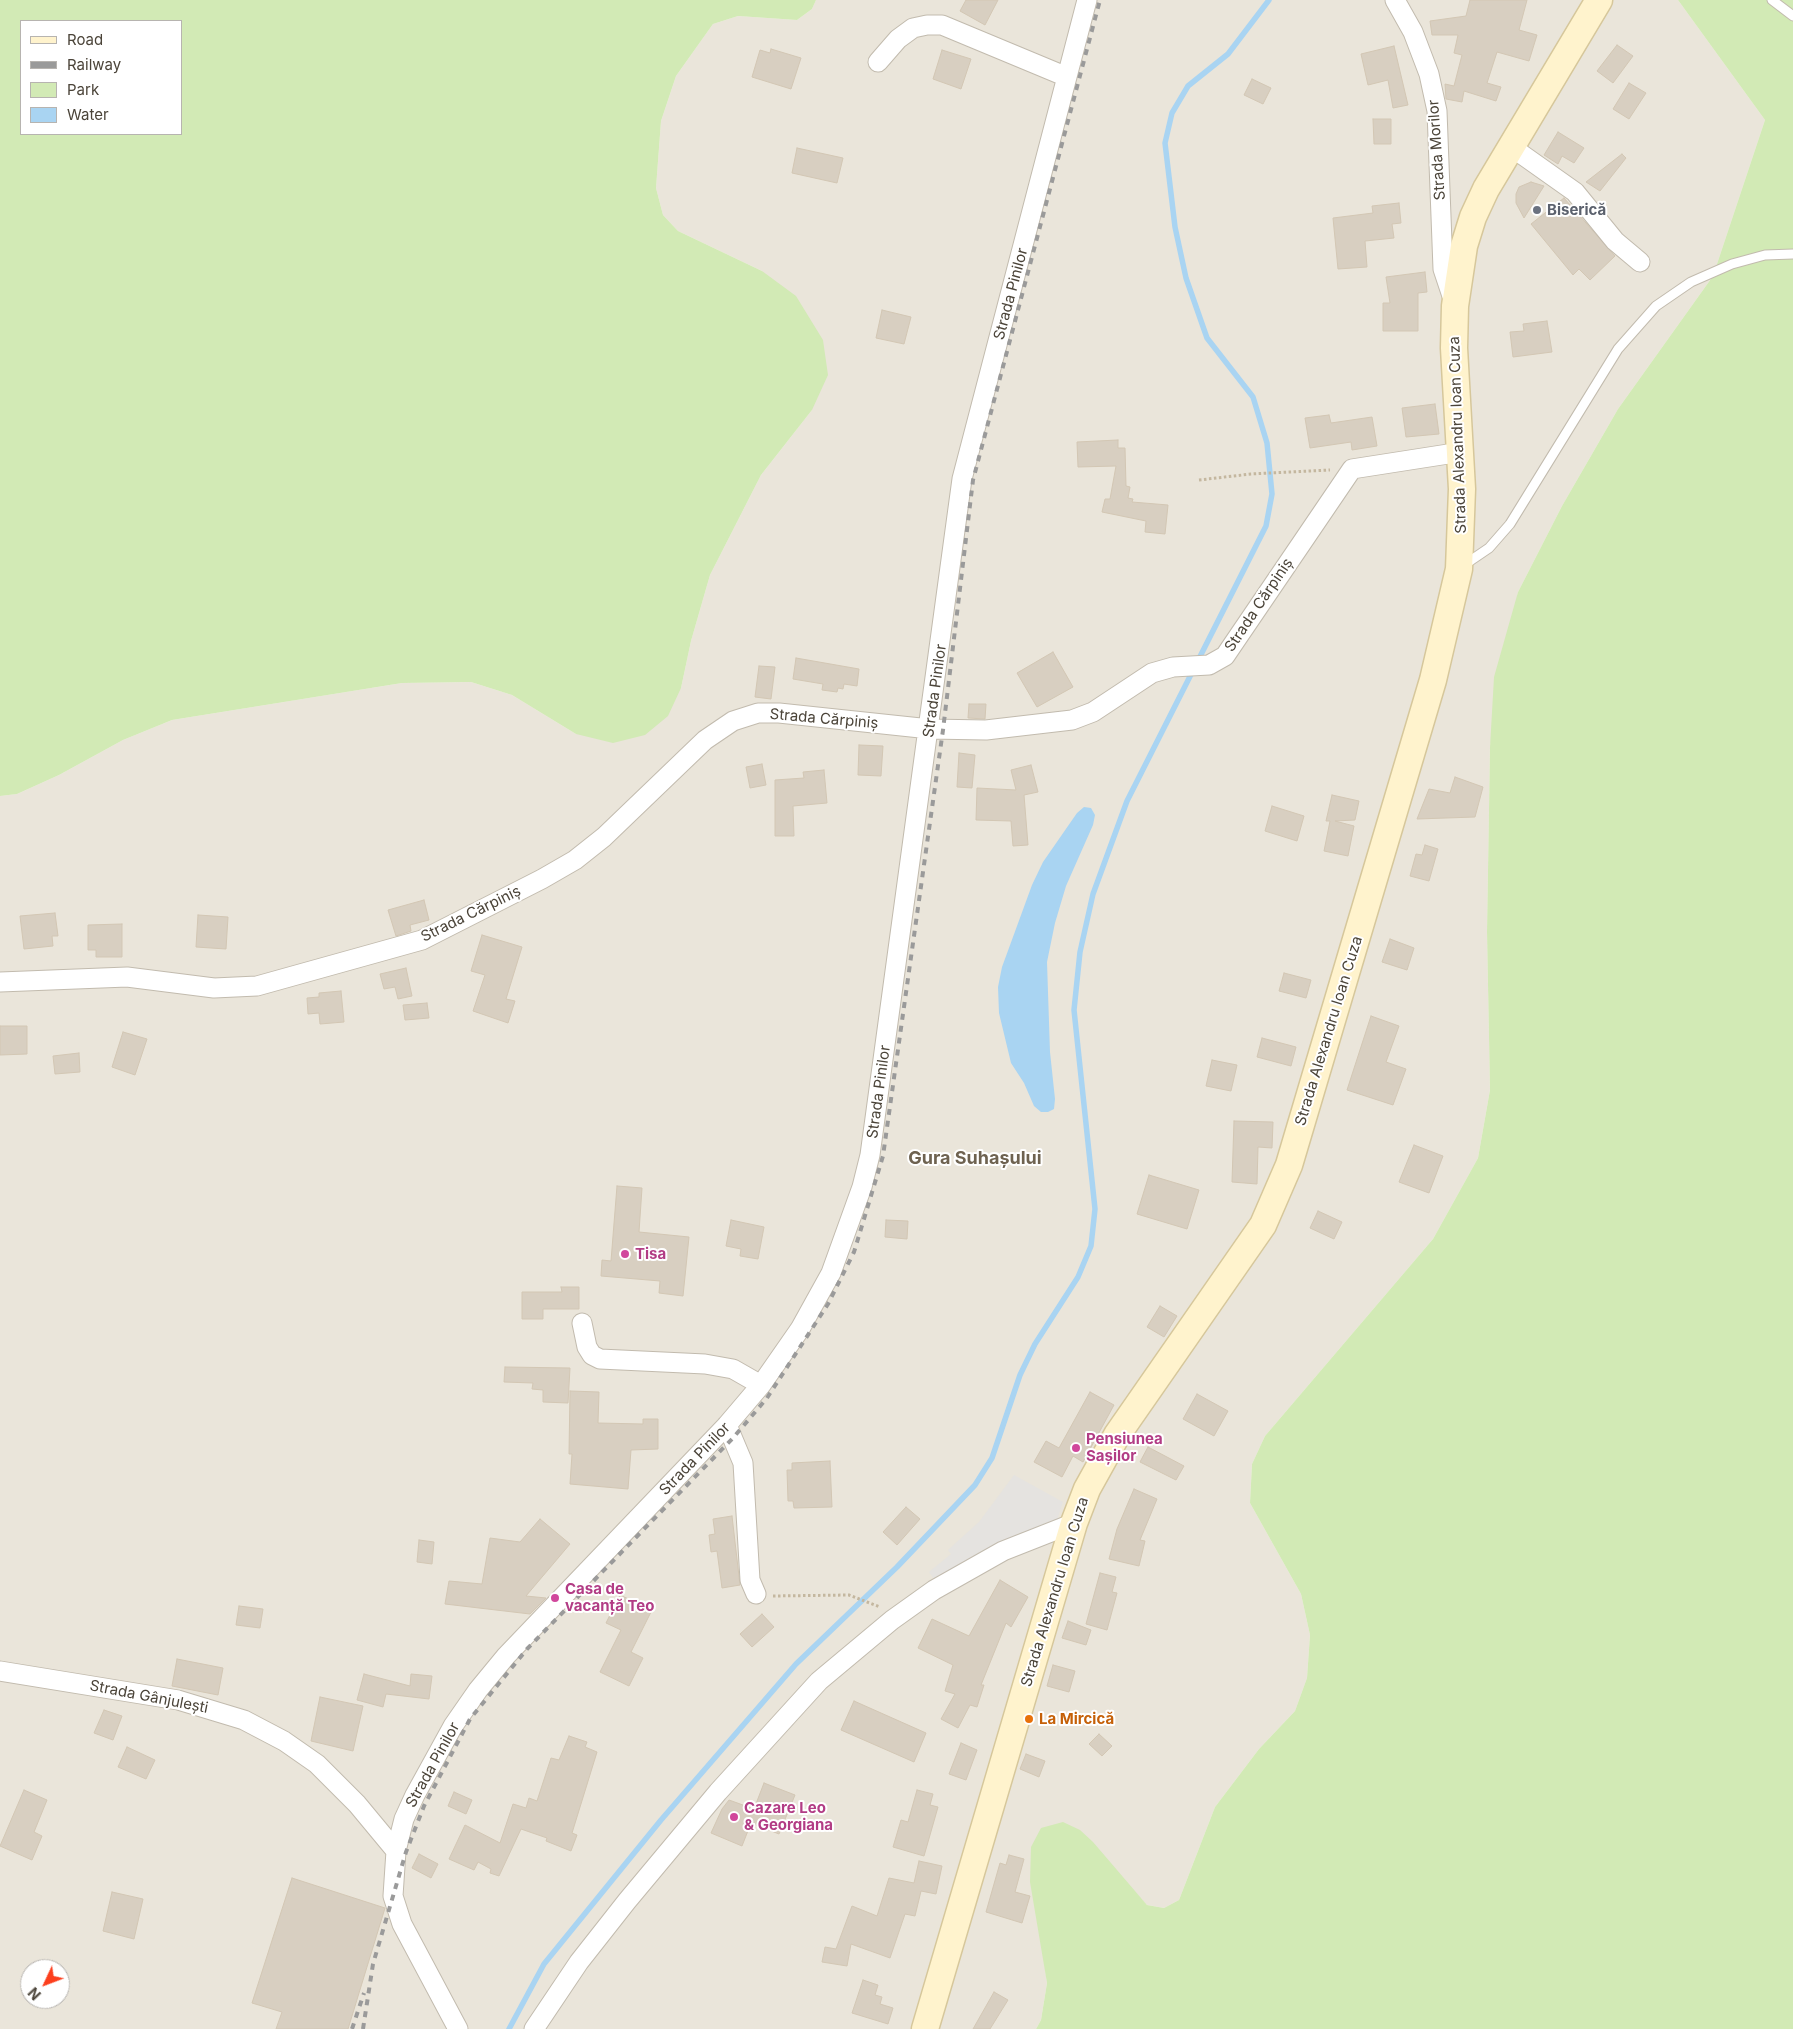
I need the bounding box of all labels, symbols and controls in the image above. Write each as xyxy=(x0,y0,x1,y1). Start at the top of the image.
legend xyxy=(20,20,182,135)
text: Road xyxy=(67,30,103,49)
text: Railway xyxy=(67,55,121,74)
text: Park xyxy=(67,80,99,99)
street label: Strada Morilor xyxy=(1425,99,1449,201)
text: Water xyxy=(67,105,109,124)
place label: Biserică xyxy=(1547,201,1606,219)
marker: Biserică xyxy=(1531,204,1543,216)
street label: Strada Pinilor xyxy=(990,246,1032,342)
street label: Strada Alexandru Ioan Cuza xyxy=(1446,336,1470,534)
street label: Strada Cărpiniș xyxy=(1221,555,1297,655)
street label: Strada Pinilor xyxy=(920,643,950,739)
street label: Strada Cărpiniș xyxy=(769,705,879,733)
street label: Strada Cărpiniș xyxy=(418,882,524,946)
street label: Strada Alexandru Ioan Cuza xyxy=(1292,934,1366,1128)
street label: Strada Pinilor xyxy=(864,1044,894,1140)
district label: Gura Suhașului xyxy=(908,1148,1042,1170)
place label: Tisa xyxy=(635,1245,666,1263)
marker: Tisa xyxy=(619,1248,631,1260)
street label: Strada Pinilor xyxy=(656,1419,734,1499)
place label: Pensiunea Sașilor xyxy=(1086,1430,1163,1465)
marker: Pensiunea Sașilor xyxy=(1070,1442,1082,1454)
street label: Strada Alexandru Ioan Cuza xyxy=(1018,1495,1092,1689)
place label: Casa de vacanță Teo xyxy=(565,1580,654,1615)
marker: Casa de vacanță Teo xyxy=(549,1592,561,1604)
street label: Strada Gânjulești xyxy=(88,1677,210,1717)
place label: La Mircică xyxy=(1039,1710,1114,1728)
marker: La Mircică xyxy=(1023,1713,1035,1725)
street label: Strada Pinilor xyxy=(402,1719,464,1811)
place label: Cazare Leo & Georgiana xyxy=(744,1799,833,1834)
marker: Cazare Leo & Georgiana xyxy=(728,1811,740,1823)
north arrow xyxy=(20,1959,70,2009)
text: N xyxy=(25,1984,44,2004)

